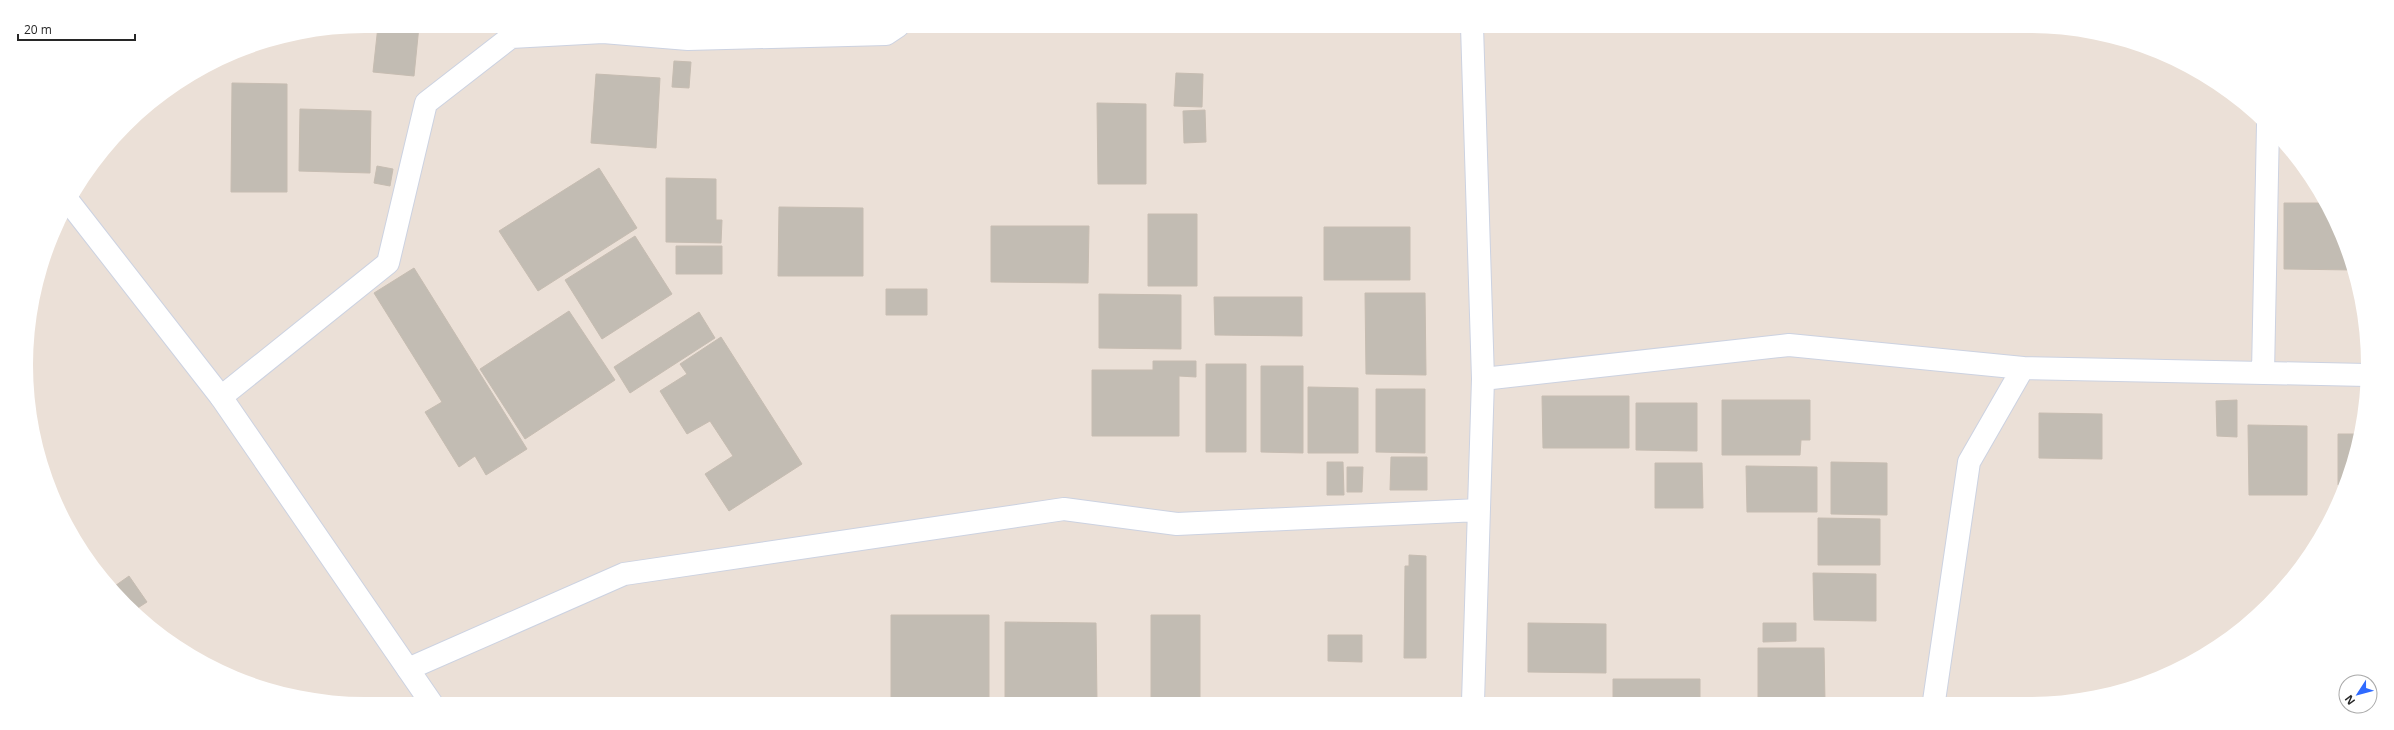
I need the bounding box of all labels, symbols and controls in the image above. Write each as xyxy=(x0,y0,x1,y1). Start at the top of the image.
scale bar xyxy=(18,16,135,42)
text: 20 m xyxy=(24,21,52,38)
north arrow xyxy=(2338,674,2378,714)
text: N xyxy=(2341,692,2358,708)

